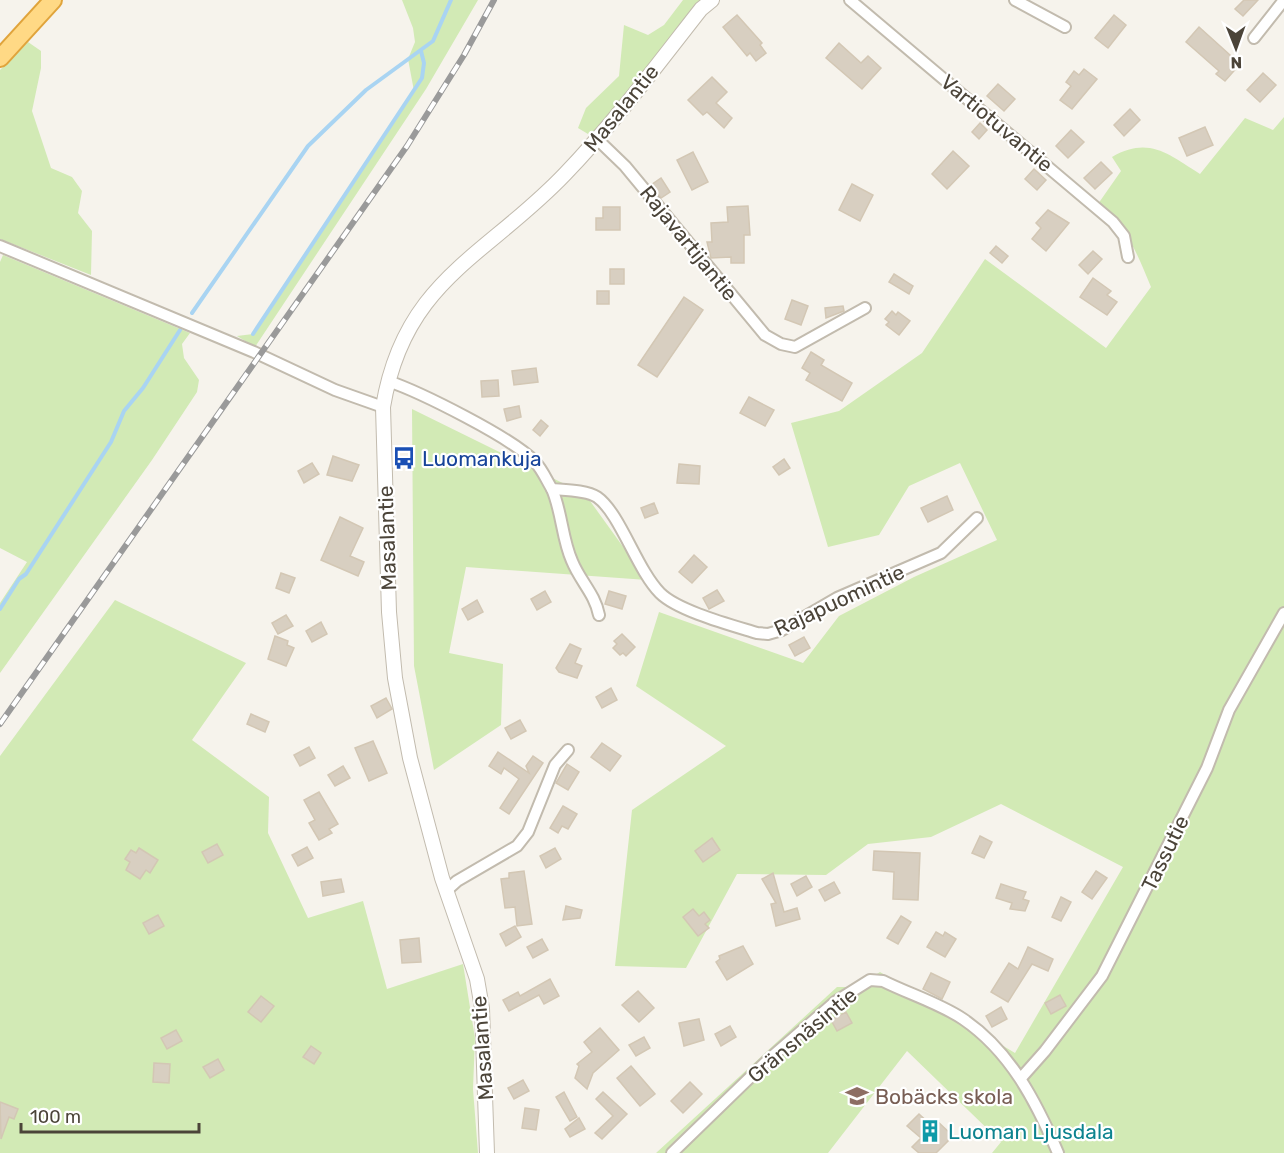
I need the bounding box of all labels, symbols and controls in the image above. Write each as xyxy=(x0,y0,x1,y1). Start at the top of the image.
north arrow xyxy=(1206,18,1266,78)
text: N xyxy=(1230,53,1242,72)
street label: Masalantie xyxy=(578,59,664,157)
street label: Vartiotuvantie xyxy=(936,69,1058,177)
street label: Rajavartijantie xyxy=(635,180,743,306)
bus stop icon: Luomankuja xyxy=(391,445,417,471)
place label: Luomankuja xyxy=(422,446,542,471)
street label: Masalantie xyxy=(373,485,401,591)
street label: Rajapuomintie xyxy=(770,559,908,641)
street label: Tassutie xyxy=(1136,811,1194,895)
street label: Gränsnäsintie xyxy=(742,982,862,1088)
street label: Masalantie xyxy=(466,995,498,1101)
school or university icon: Bobäcks skola xyxy=(844,1083,870,1109)
place label: Bobäcks skola xyxy=(875,1084,1013,1109)
scale bar xyxy=(21,1096,200,1134)
text: 100 m xyxy=(30,1106,81,1128)
building icon: Luoman Ljusdala xyxy=(917,1118,943,1144)
place label: Luoman Ljusdala xyxy=(948,1119,1114,1144)

